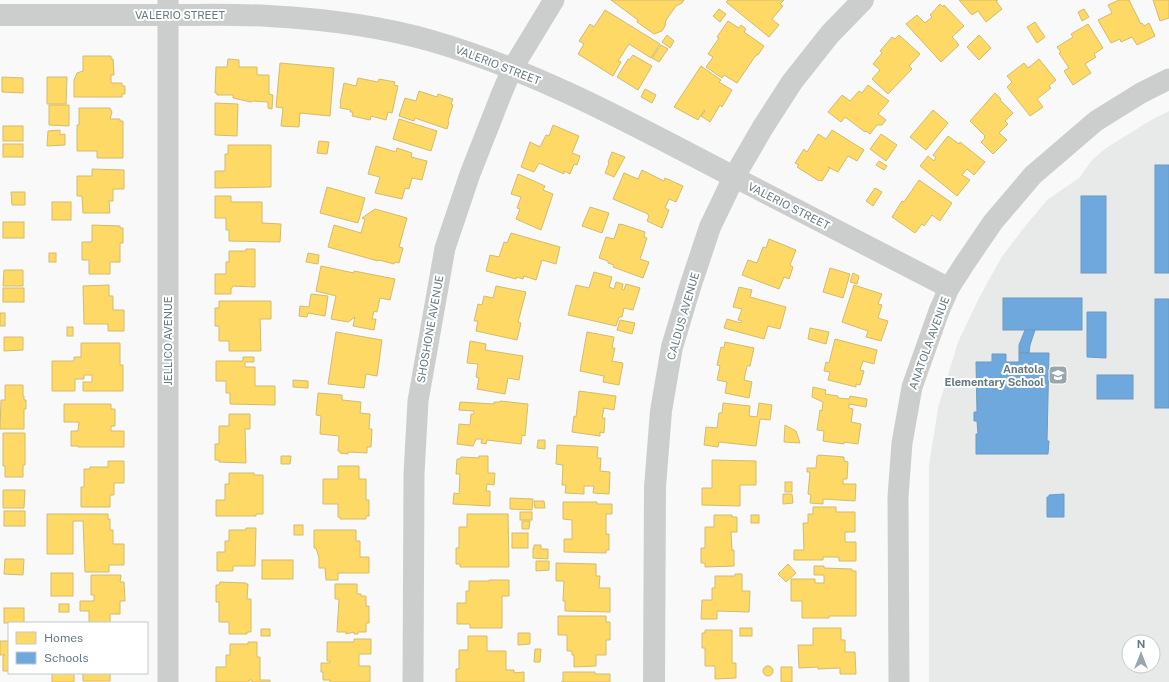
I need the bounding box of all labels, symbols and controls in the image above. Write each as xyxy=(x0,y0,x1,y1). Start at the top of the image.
street label: VALERIO STREET xyxy=(135,9,226,21)
street label: VALERIO STREET xyxy=(454,43,543,87)
street label: VALERIO STREET xyxy=(746,180,832,232)
street label: CALDUS AVENUE xyxy=(665,271,701,361)
street label: SHOSHONE AVENUE xyxy=(415,274,445,384)
street label: ANATOLA AVENUE xyxy=(907,295,951,391)
street label: JELLICO AVENUE xyxy=(162,296,174,385)
place label: Anatola Elementary School xyxy=(945,363,1044,388)
school or university icon: Anatola Elementary School xyxy=(1047,364,1069,386)
legend xyxy=(8,622,148,674)
text: Homes xyxy=(44,631,83,645)
north arrow xyxy=(1121,634,1161,674)
text: N xyxy=(1137,638,1145,650)
text: Schools xyxy=(44,651,89,665)

